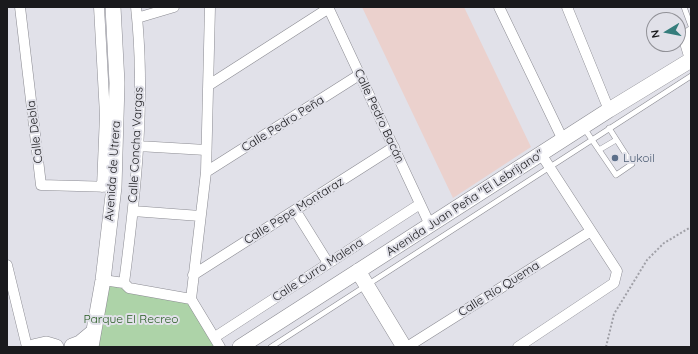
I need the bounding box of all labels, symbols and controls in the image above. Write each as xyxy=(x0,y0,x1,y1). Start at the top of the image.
north arrow xyxy=(646,12,686,52)
text: N xyxy=(648,29,663,39)
street label: Calle Pedro Bacán xyxy=(351,67,407,165)
street label: Calle Concha Vargas xyxy=(126,87,146,203)
street label: Calle Pedro Peña xyxy=(239,93,327,155)
street label: Calle Debla xyxy=(24,100,46,164)
street label: Avenida de Utrera xyxy=(102,120,124,222)
street label: Avenida Juan Peña "El Lebrijano" xyxy=(384,147,546,259)
place label: Lukoil xyxy=(623,151,655,165)
marker: Lukoil xyxy=(610,153,620,163)
street label: Calle Pepe Montaraz xyxy=(242,175,346,247)
street label: Calle Curro Malena xyxy=(270,235,366,305)
street label: Calle Río Quema xyxy=(456,258,542,320)
park label: Parque El Recreo xyxy=(83,312,179,326)

